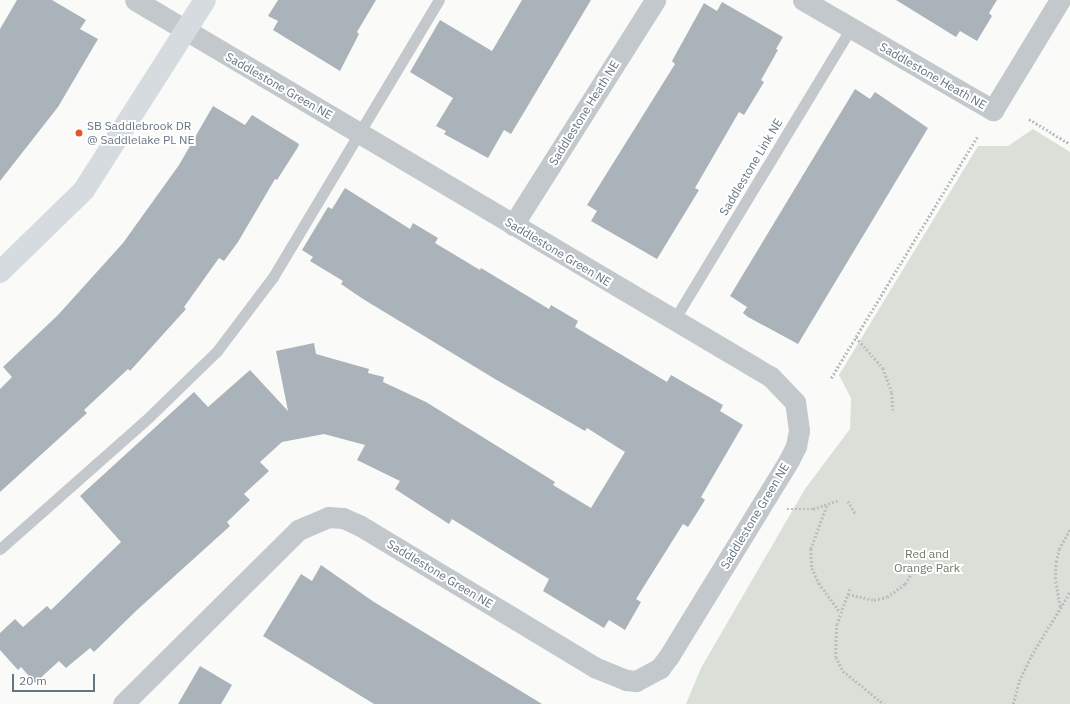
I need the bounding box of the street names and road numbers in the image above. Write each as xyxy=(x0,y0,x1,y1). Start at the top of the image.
street label: Saddlestone Heath NE xyxy=(877,40,989,112)
street label: Saddlestone Green NE xyxy=(223,50,335,122)
street label: Saddlestone Heath NE xyxy=(546,58,622,168)
street label: Saddlestone Link NE xyxy=(716,116,786,218)
street label: Saddlestone Green NE xyxy=(502,215,614,289)
street label: Saddlestone Green NE xyxy=(718,460,792,572)
street label: Saddlestone Green NE xyxy=(384,537,496,611)

